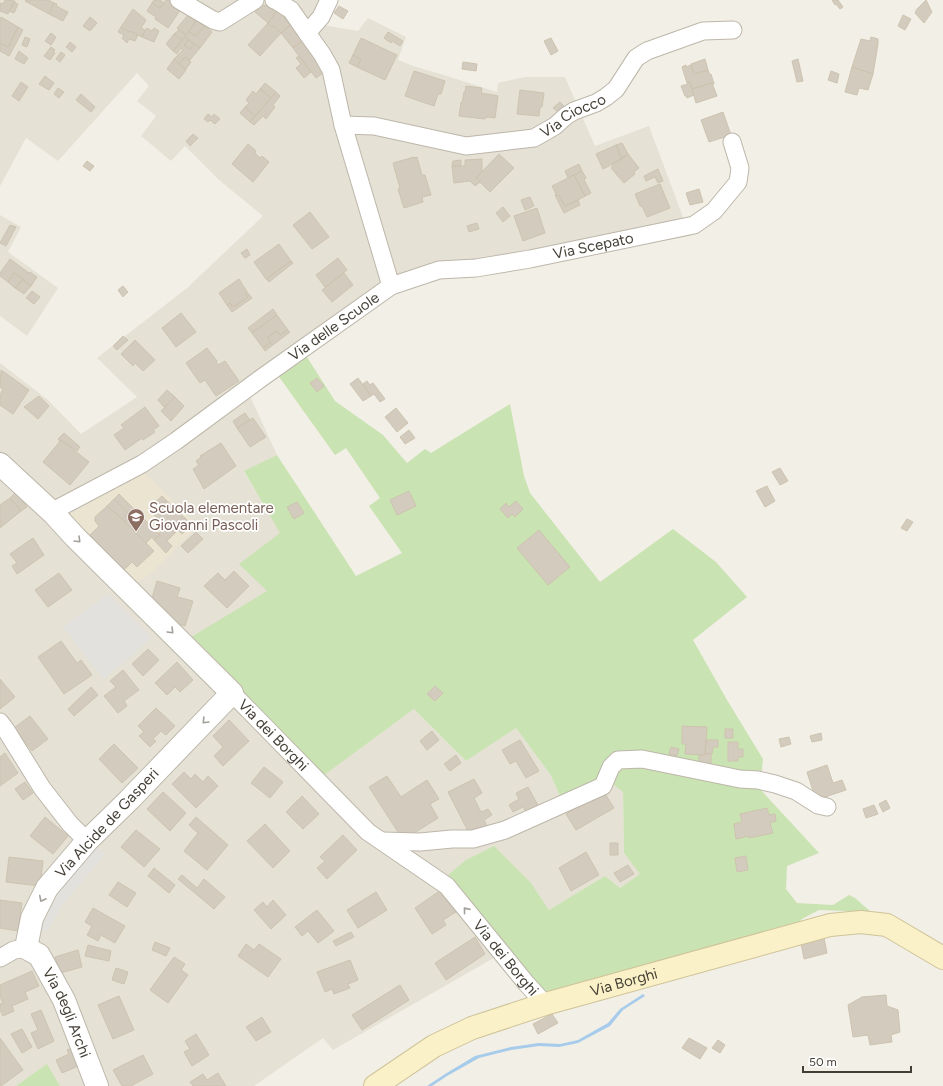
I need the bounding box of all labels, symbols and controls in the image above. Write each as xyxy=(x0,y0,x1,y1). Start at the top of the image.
street label: Via Ciocco xyxy=(537,90,610,141)
street label: Via Scepato xyxy=(551,229,635,263)
street label: Via delle Scuole xyxy=(285,288,383,365)
place label: Scuola elementare Giovanni Pascoli xyxy=(149,499,274,534)
school or university icon: Scuola elementare Giovanni Pascoli xyxy=(126,507,146,532)
one-way arrow xyxy=(73,535,81,543)
one-way arrow xyxy=(166,627,174,634)
street label: Via dei Borghi xyxy=(234,696,312,775)
one-way arrow xyxy=(202,716,210,724)
street label: Via Alcide de Gasperi xyxy=(52,764,162,882)
one-way arrow xyxy=(39,894,47,902)
one-way arrow xyxy=(464,908,471,915)
street label: Via dei Borghi xyxy=(469,916,542,1000)
street label: Via degli Archi xyxy=(39,964,94,1060)
street label: Via Borghi xyxy=(588,964,659,1000)
scale bar xyxy=(803,1048,911,1074)
text: 50 m xyxy=(809,1055,837,1069)

